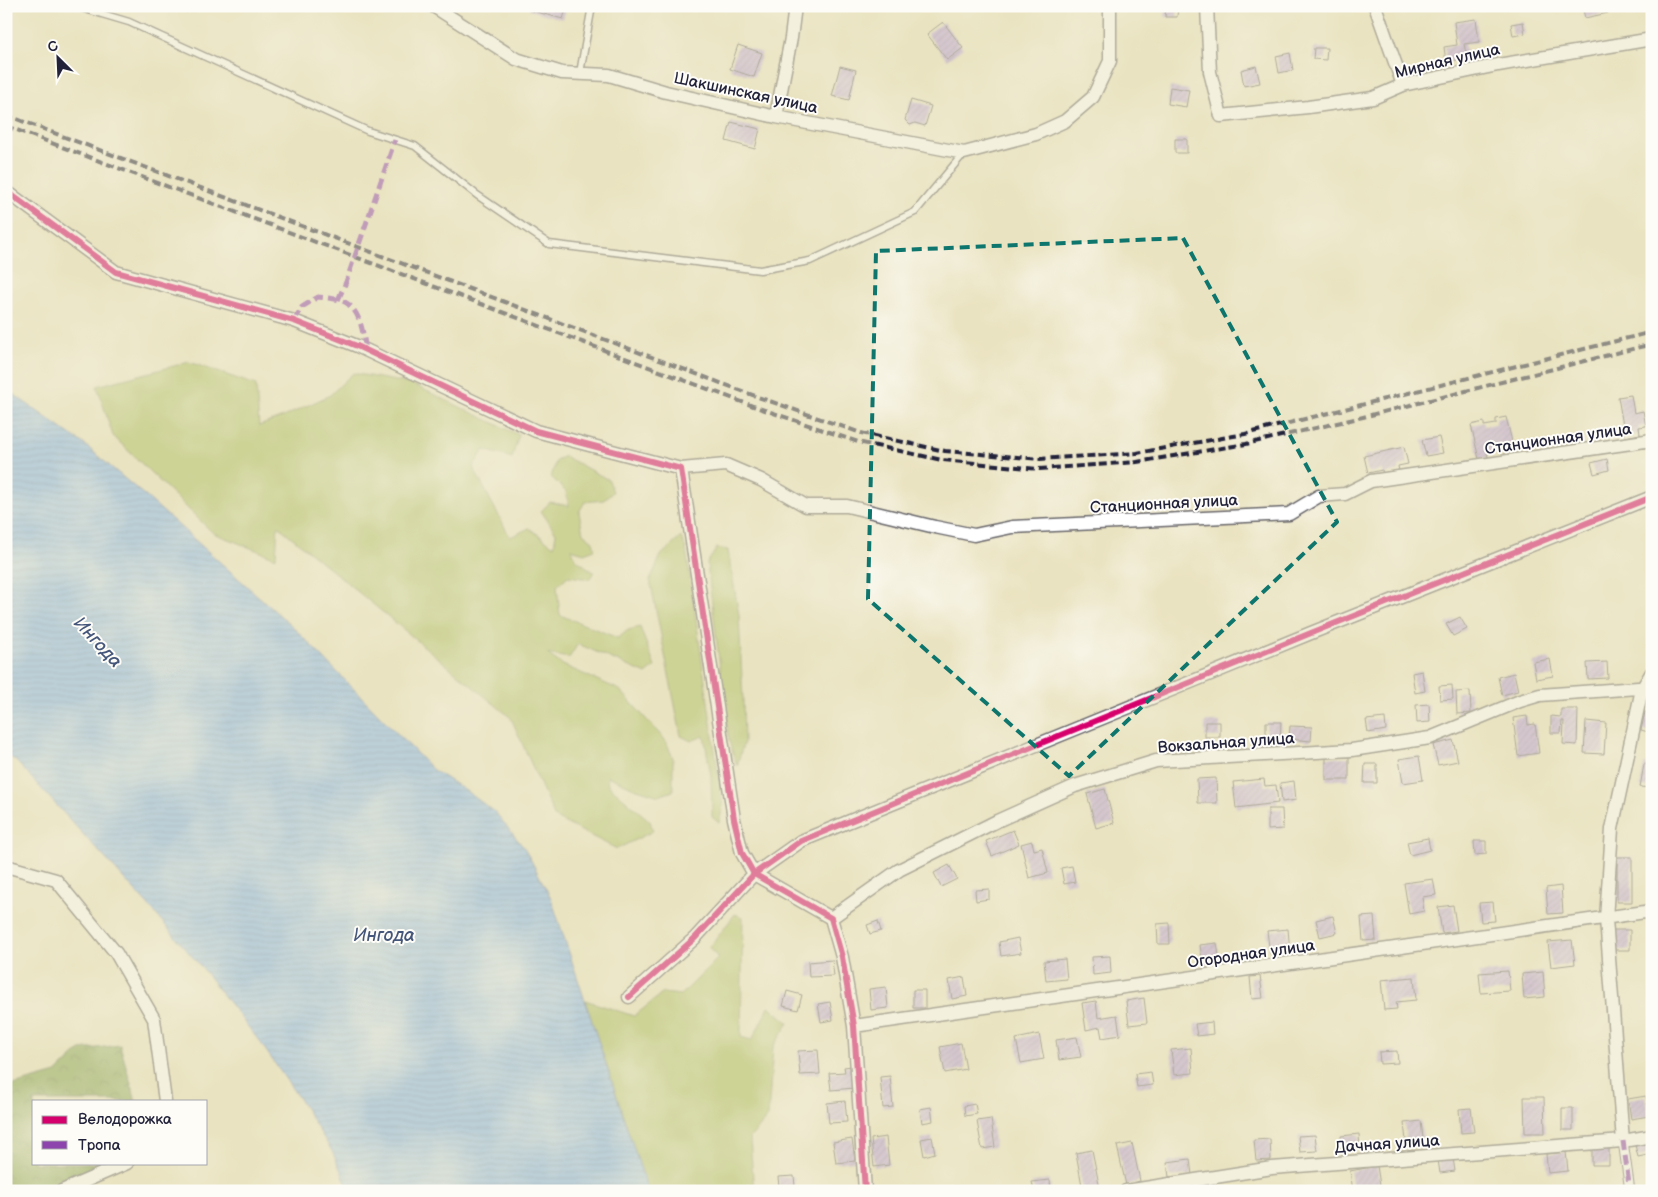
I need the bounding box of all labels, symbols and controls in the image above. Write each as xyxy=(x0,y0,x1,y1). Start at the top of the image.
north arrow xyxy=(32,32,82,82)
text: С xyxy=(45,37,61,56)
street label: Мирная улица xyxy=(1393,40,1502,83)
street label: Шакшинская улица xyxy=(672,69,820,118)
street label: Станционная улица xyxy=(1483,420,1633,459)
street label: Станционная улица xyxy=(1090,491,1239,518)
water label: Ингода xyxy=(69,613,126,672)
street label: Вокзальная улица xyxy=(1157,729,1296,758)
water label: Ингода xyxy=(353,925,415,946)
street label: Огородная улица xyxy=(1186,936,1317,973)
legend xyxy=(32,1100,208,1164)
text: Велодорожка xyxy=(78,1110,172,1129)
street label: Дачная улица xyxy=(1334,1131,1441,1158)
text: Тропа xyxy=(78,1136,121,1155)

